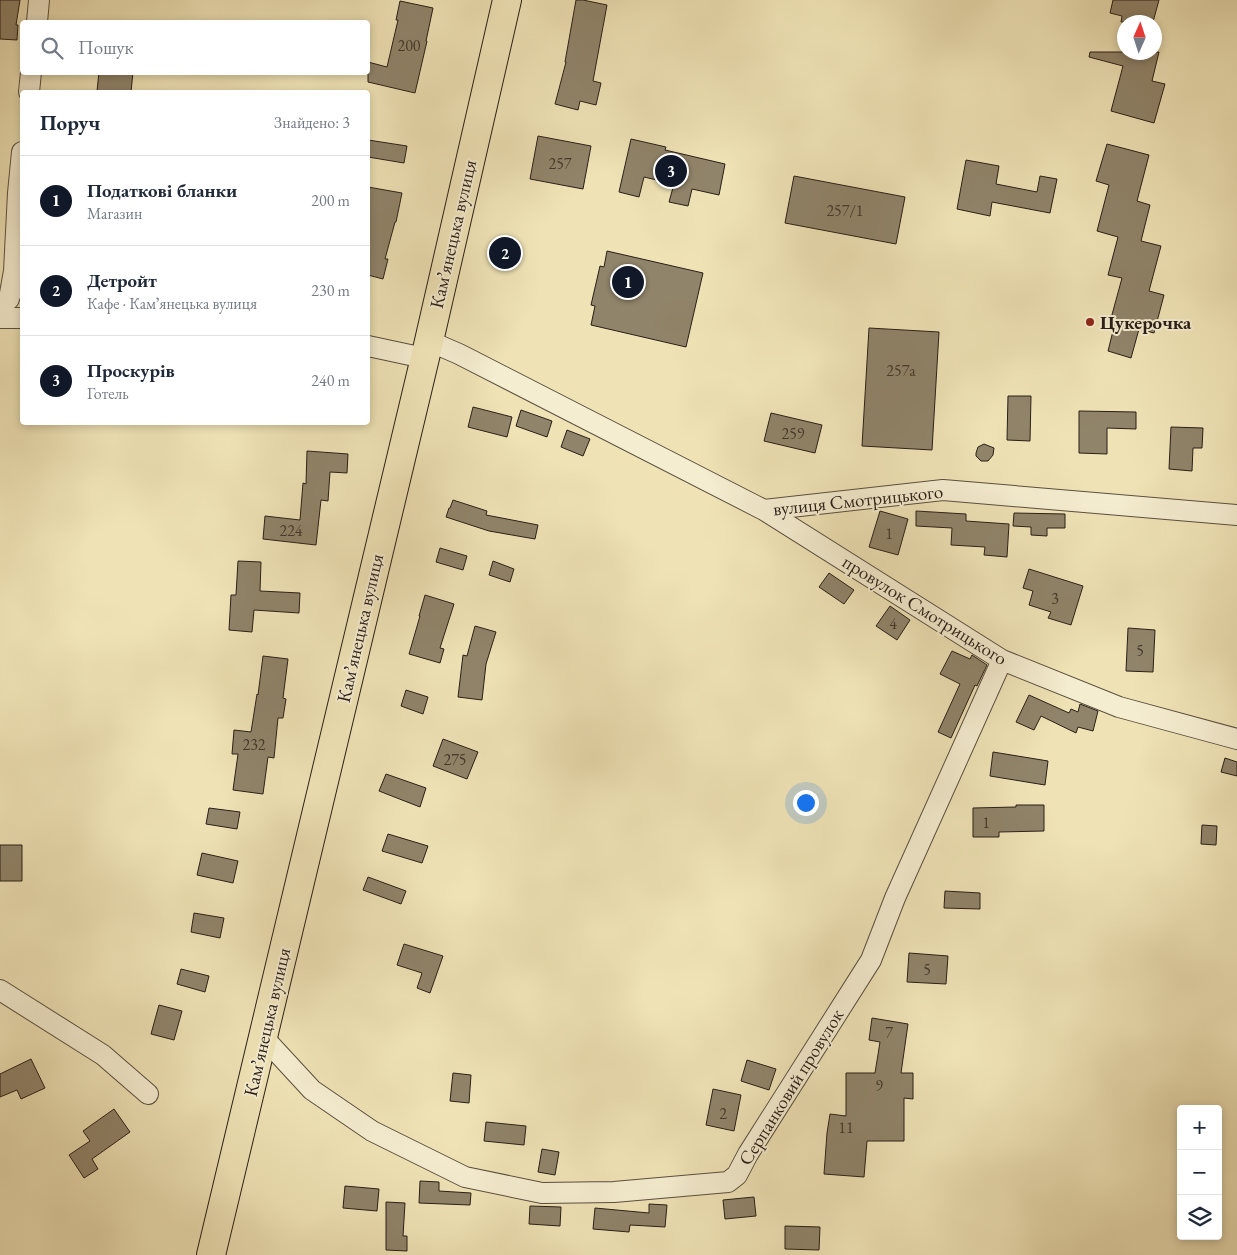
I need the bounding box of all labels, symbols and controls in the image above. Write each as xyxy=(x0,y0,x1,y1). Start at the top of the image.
north arrow xyxy=(1117,15,1162,60)
search box xyxy=(20,20,370,75)
icon: search xyxy=(38,34,66,62)
text: Пошук xyxy=(78,35,134,60)
house number: 200 xyxy=(397,35,421,56)
text: Поруч xyxy=(40,109,100,136)
text: Знайдено: 3 xyxy=(274,112,350,133)
pin: 3 xyxy=(655,152,687,190)
house number: 257 xyxy=(548,153,572,174)
street label: Камʼянецька вулиця xyxy=(424,157,482,311)
text: Податкові бланки xyxy=(87,178,237,203)
text: 1 xyxy=(52,190,60,211)
text: 200 m xyxy=(311,190,350,211)
house number: 257/1 xyxy=(826,200,864,221)
text: Магазин xyxy=(87,203,142,224)
pin: 2 xyxy=(489,234,521,272)
pin: 1 xyxy=(612,263,644,301)
text: Детройт xyxy=(87,268,157,293)
text: 2 xyxy=(52,280,60,301)
text: 230 m xyxy=(311,280,350,301)
text: Кафе · Камʼянецька вулиця xyxy=(87,293,257,314)
place label: Цукерочка xyxy=(1100,310,1192,335)
marker: Цукерочка xyxy=(1084,316,1096,328)
text: Проскурів xyxy=(87,358,175,383)
house number: 257а xyxy=(886,360,916,381)
text: 3 xyxy=(52,370,60,391)
text: 240 m xyxy=(311,370,350,391)
text: Готель xyxy=(87,383,129,404)
house number: 259 xyxy=(781,423,805,444)
street label: вулиця Смотрицького xyxy=(772,479,944,521)
house number: 224 xyxy=(279,520,303,541)
house number: 1 xyxy=(885,523,893,544)
street label: провулок Смотрицького xyxy=(838,549,1012,671)
street label: Камʼянецька вулиця xyxy=(331,551,389,705)
house number: 3 xyxy=(1051,588,1059,609)
house number: 4 xyxy=(889,613,897,634)
house number: 5 xyxy=(1136,640,1144,661)
house number: 232 xyxy=(242,734,266,755)
house number: 275 xyxy=(443,749,467,770)
your location xyxy=(793,790,819,816)
house number: 1 xyxy=(982,812,990,833)
street label: Камʼянецька вулиця xyxy=(238,945,296,1099)
house number: 5 xyxy=(923,959,931,980)
street label: Серпанковий провулок xyxy=(733,1004,849,1170)
house number: 7 xyxy=(885,1022,893,1043)
house number: 9 xyxy=(875,1075,883,1096)
house number: 2 xyxy=(719,1103,727,1124)
map controls xyxy=(1177,1105,1222,1240)
button: + xyxy=(1177,1105,1222,1150)
house number: 11 xyxy=(838,1117,854,1138)
button: − xyxy=(1177,1150,1222,1195)
button: layers xyxy=(1177,1195,1222,1240)

